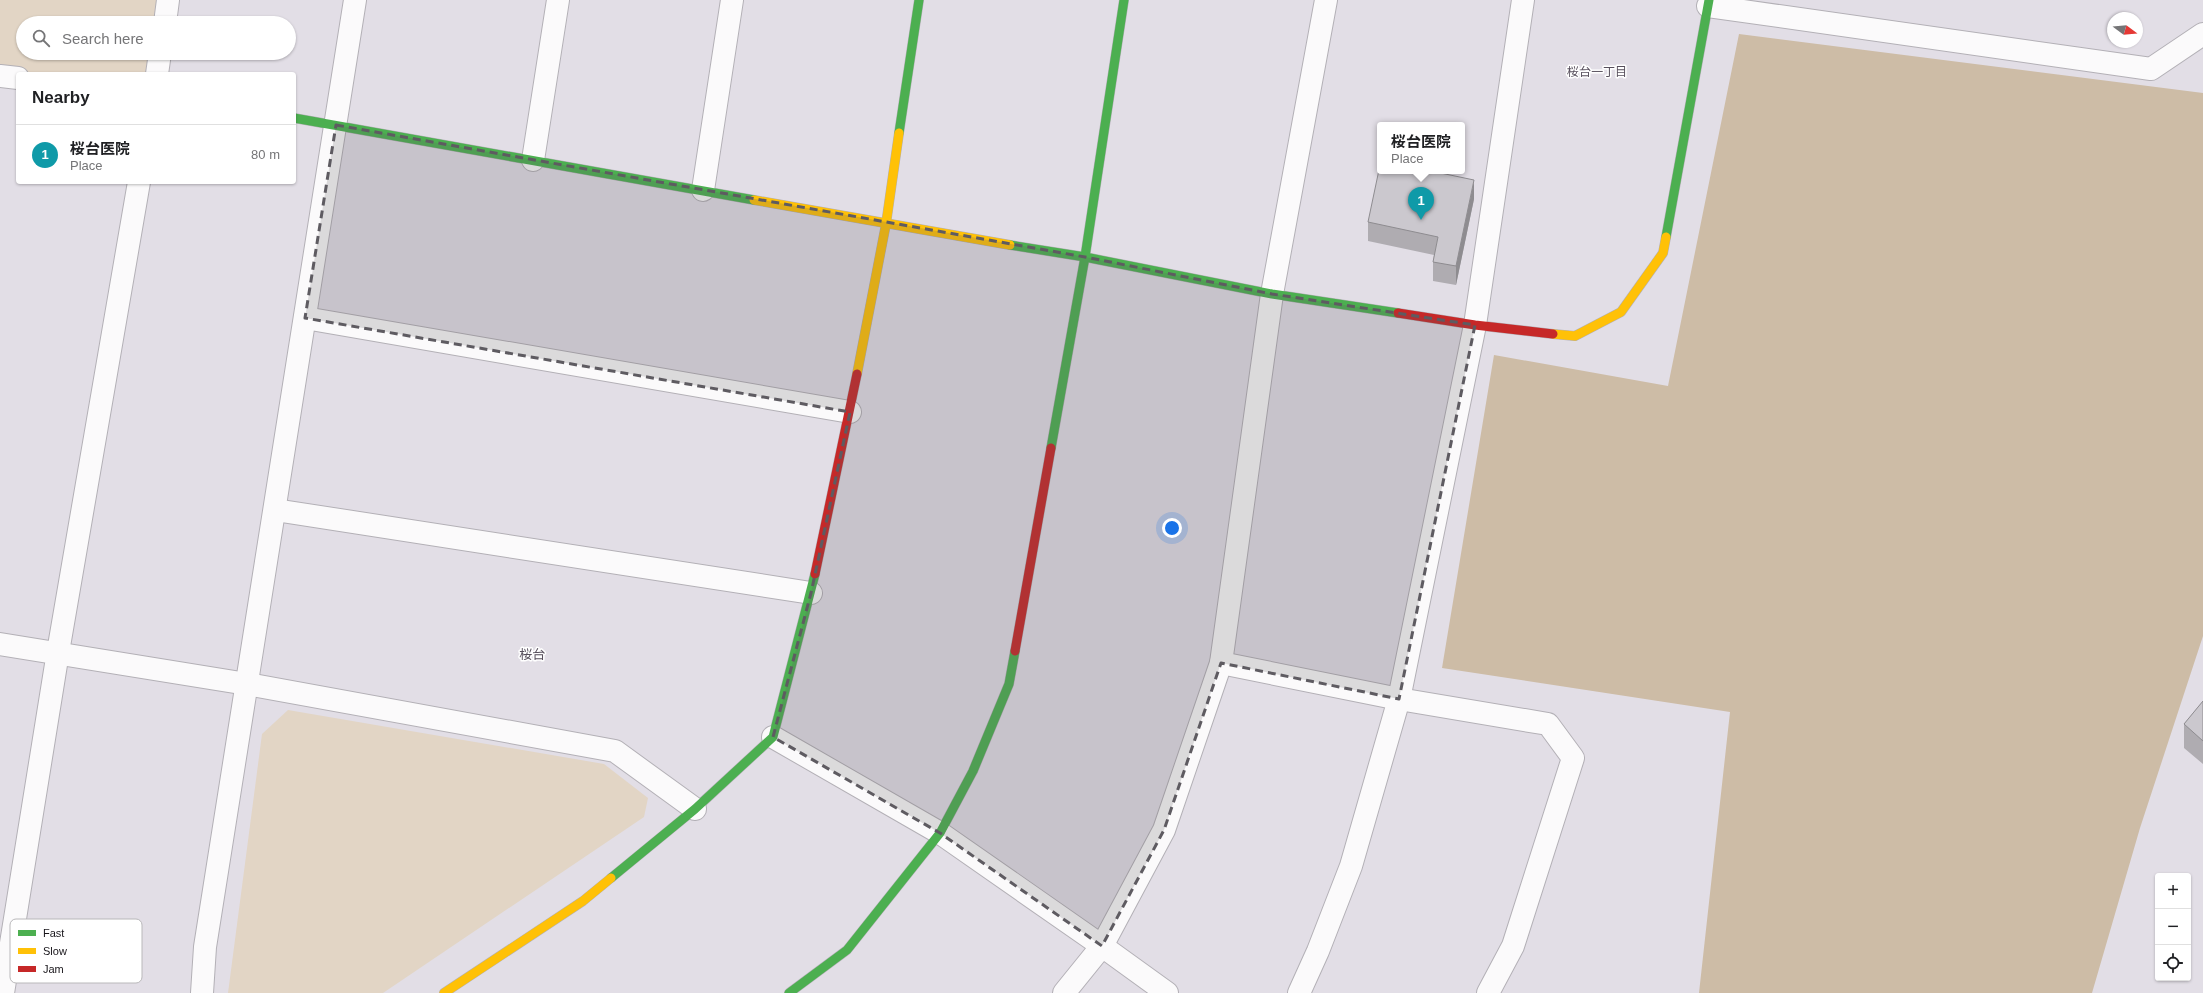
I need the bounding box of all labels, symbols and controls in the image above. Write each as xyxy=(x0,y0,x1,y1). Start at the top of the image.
north arrow xyxy=(2107,12,2143,48)
search box xyxy=(16,16,296,60)
icon: search xyxy=(30,27,52,49)
text: Search here xyxy=(62,30,144,47)
district label: 桜台一丁目 xyxy=(1567,65,1627,79)
text: Nearby xyxy=(32,88,90,107)
popup xyxy=(1377,122,1465,174)
text: 桜台医院 xyxy=(1391,133,1451,150)
text: 桜台医院 xyxy=(70,140,130,157)
text: 1 xyxy=(41,147,49,162)
text: 80 m xyxy=(251,147,280,162)
text: Place xyxy=(1391,151,1424,166)
text: Place xyxy=(70,158,103,173)
pin: 1 xyxy=(1408,187,1434,220)
your location xyxy=(1162,518,1182,538)
district label: 桜台 xyxy=(519,647,545,662)
map controls xyxy=(2155,873,2191,981)
button: + xyxy=(2155,873,2191,909)
button: − xyxy=(2155,909,2191,945)
legend xyxy=(10,919,142,983)
text: Fast xyxy=(43,927,64,939)
text: Slow xyxy=(43,945,67,957)
button: locate xyxy=(2155,945,2191,981)
text: Jam xyxy=(43,963,64,975)

